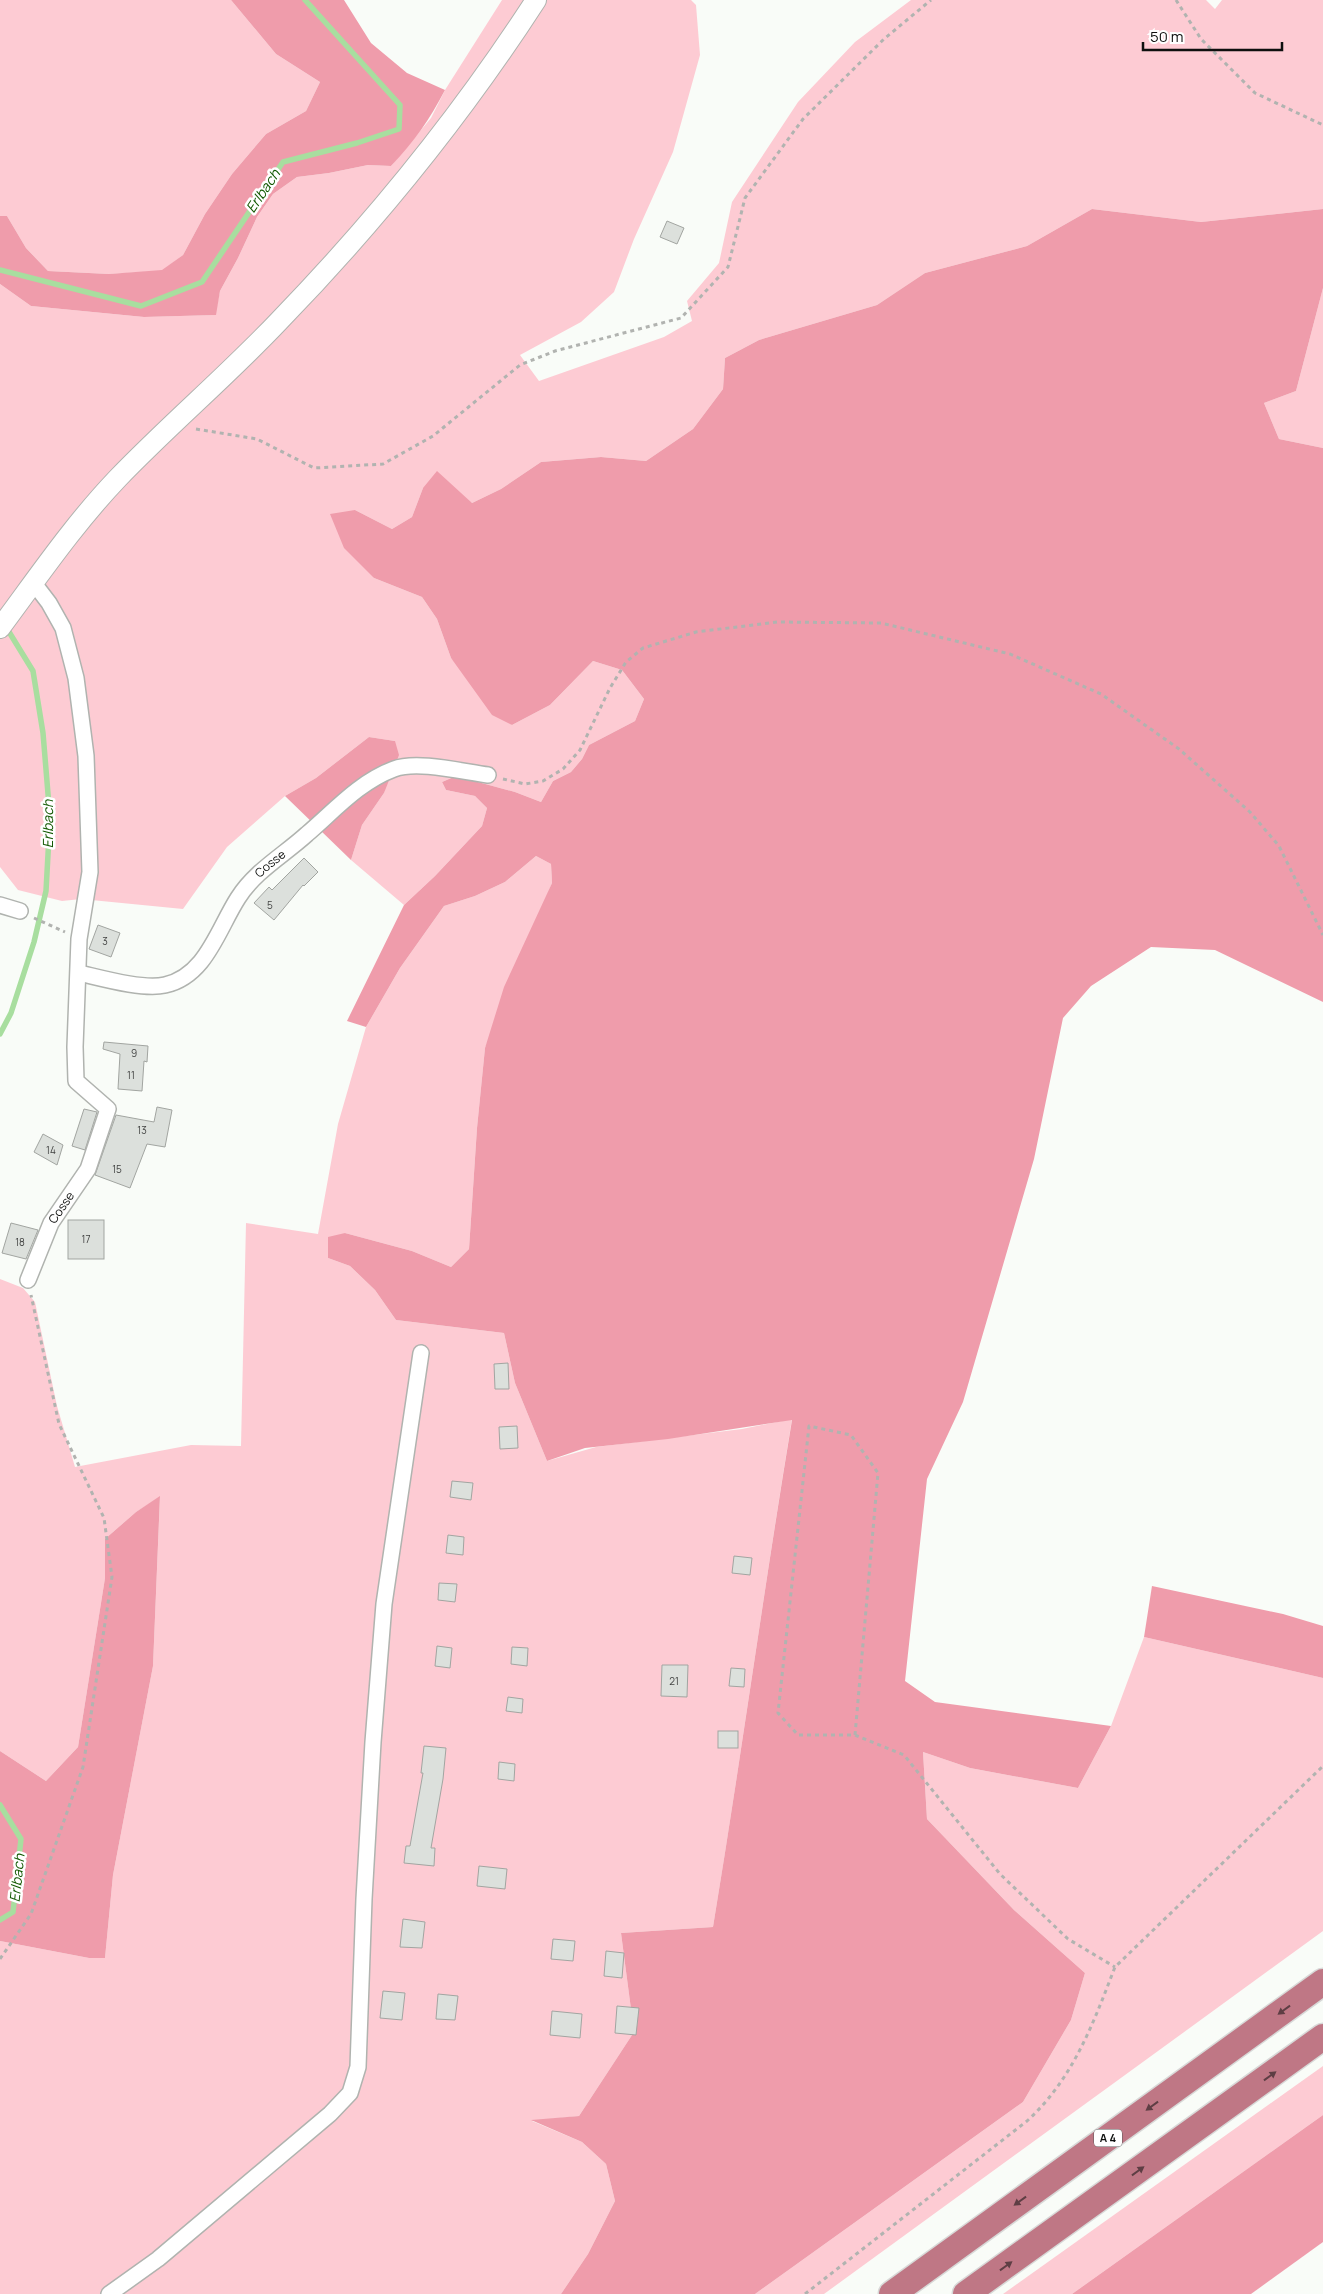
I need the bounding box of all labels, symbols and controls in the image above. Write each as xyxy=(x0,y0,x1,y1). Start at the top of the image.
scale bar xyxy=(1143,20,1282,52)
text: 50 m xyxy=(1150,26,1184,47)
water label: Erlbach xyxy=(241,165,284,216)
water label: Erlbach xyxy=(38,799,57,848)
street label: Cosse xyxy=(251,846,289,881)
house number: 5 xyxy=(267,898,273,912)
house number: 3 xyxy=(102,934,108,948)
house number: 9 xyxy=(131,1046,137,1060)
house number: 11 xyxy=(127,1068,135,1082)
house number: 13 xyxy=(137,1123,147,1137)
house number: 14 xyxy=(46,1143,56,1157)
house number: 15 xyxy=(112,1162,122,1176)
street label: Cosse xyxy=(44,1188,78,1227)
house number: 17 xyxy=(82,1232,90,1246)
house number: 18 xyxy=(15,1235,25,1249)
house number: 21 xyxy=(669,1674,679,1688)
water label: Erlbach xyxy=(5,1852,29,1903)
one-way arrow xyxy=(1277,2005,1291,2015)
one-way arrow xyxy=(1263,2071,1277,2081)
one-way arrow xyxy=(1146,2100,1159,2111)
road number: A 4 xyxy=(1094,2130,1122,2146)
one-way arrow xyxy=(1131,2166,1145,2176)
one-way arrow xyxy=(1013,2196,1027,2206)
one-way arrow xyxy=(999,2260,1012,2271)

